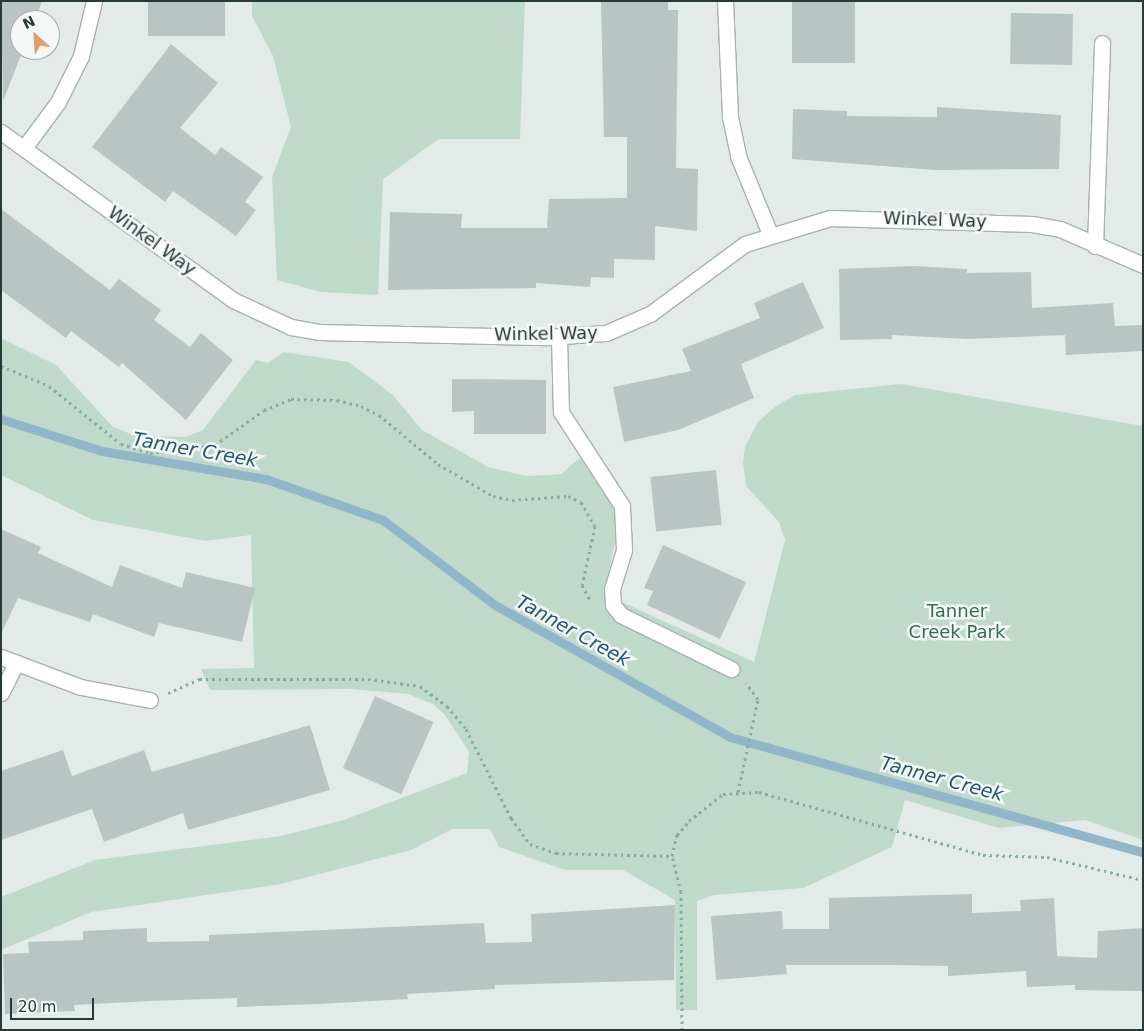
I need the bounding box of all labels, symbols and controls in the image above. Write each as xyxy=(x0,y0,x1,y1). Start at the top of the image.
north arrow xyxy=(10,10,60,60)
text: N xyxy=(20,13,38,32)
street label: Winkel Way xyxy=(104,202,200,280)
street label: Winkel Way xyxy=(883,207,987,233)
street label: Winkel Way xyxy=(494,322,598,346)
water label: Tanner Creek xyxy=(131,428,259,472)
water label: Tanner Creek xyxy=(512,590,634,672)
park label: Tanner Creek Park xyxy=(909,601,1005,644)
water label: Tanner Creek xyxy=(878,752,1006,806)
scale bar xyxy=(12,988,96,1020)
text: 20 m xyxy=(18,998,56,1016)

